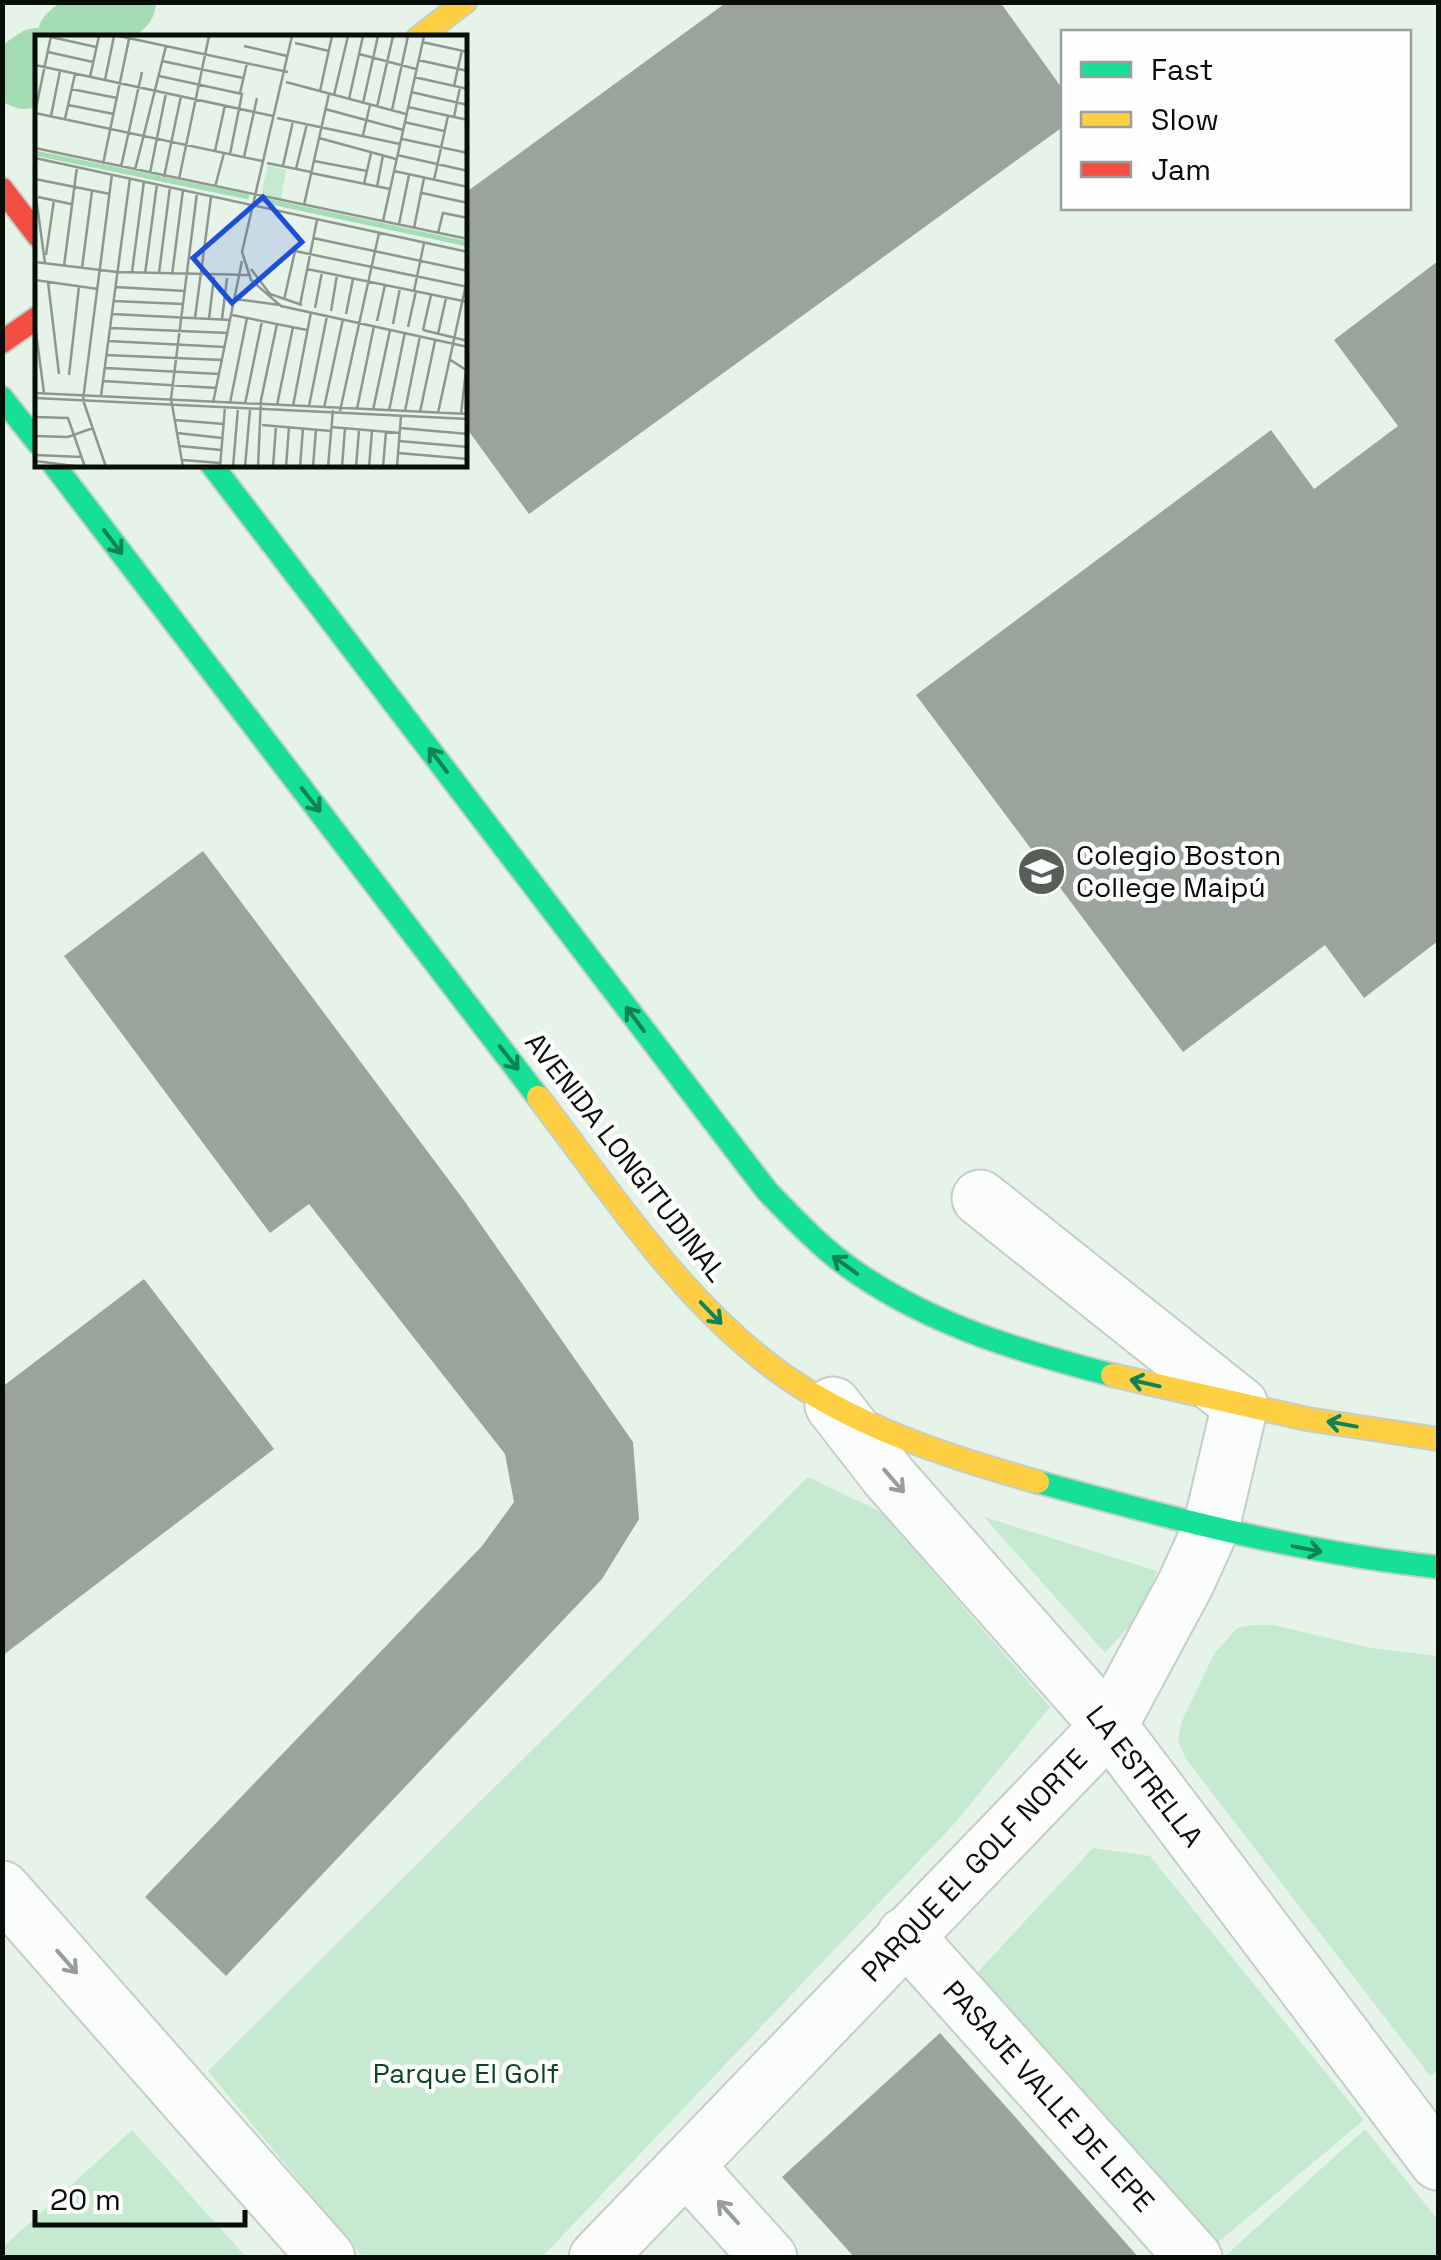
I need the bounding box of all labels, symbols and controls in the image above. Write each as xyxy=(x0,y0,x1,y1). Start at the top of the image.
legend xyxy=(1061,30,1411,210)
inset map xyxy=(35,35,468,468)
text: Fast xyxy=(1151,50,1213,89)
text: Slow xyxy=(1151,100,1219,139)
text: Jam xyxy=(1151,150,1211,189)
one-way arrow xyxy=(103,528,124,555)
one-way arrow xyxy=(428,747,449,774)
one-way arrow xyxy=(301,786,322,813)
place label: Colegio Boston College Maipú xyxy=(1076,837,1281,905)
school or university icon: Colegio Boston College Maipú xyxy=(1015,845,1067,897)
one-way arrow xyxy=(625,1006,647,1032)
street label: AVENIDA LONGITUDINAL xyxy=(517,1025,735,1289)
one-way arrow xyxy=(499,1044,520,1071)
one-way arrow xyxy=(832,1254,860,1275)
one-way arrow xyxy=(699,1300,723,1324)
one-way arrow xyxy=(1130,1373,1162,1391)
one-way arrow xyxy=(1326,1414,1359,1433)
one-way arrow xyxy=(882,1468,905,1493)
one-way arrow xyxy=(1290,1540,1322,1559)
street label: LA ESTRELLA xyxy=(1078,1698,1212,1854)
street label: PARQUE EL GOLF NORTE xyxy=(853,1741,1095,1989)
one-way arrow xyxy=(55,1949,78,1974)
street label: PASAJE VALLE DE LEPE xyxy=(936,1973,1162,2219)
park label: Parque El Golf xyxy=(373,2055,559,2091)
scale bar xyxy=(35,2165,245,2227)
text: 20 m xyxy=(50,2180,121,2219)
one-way arrow xyxy=(716,2200,739,2225)

